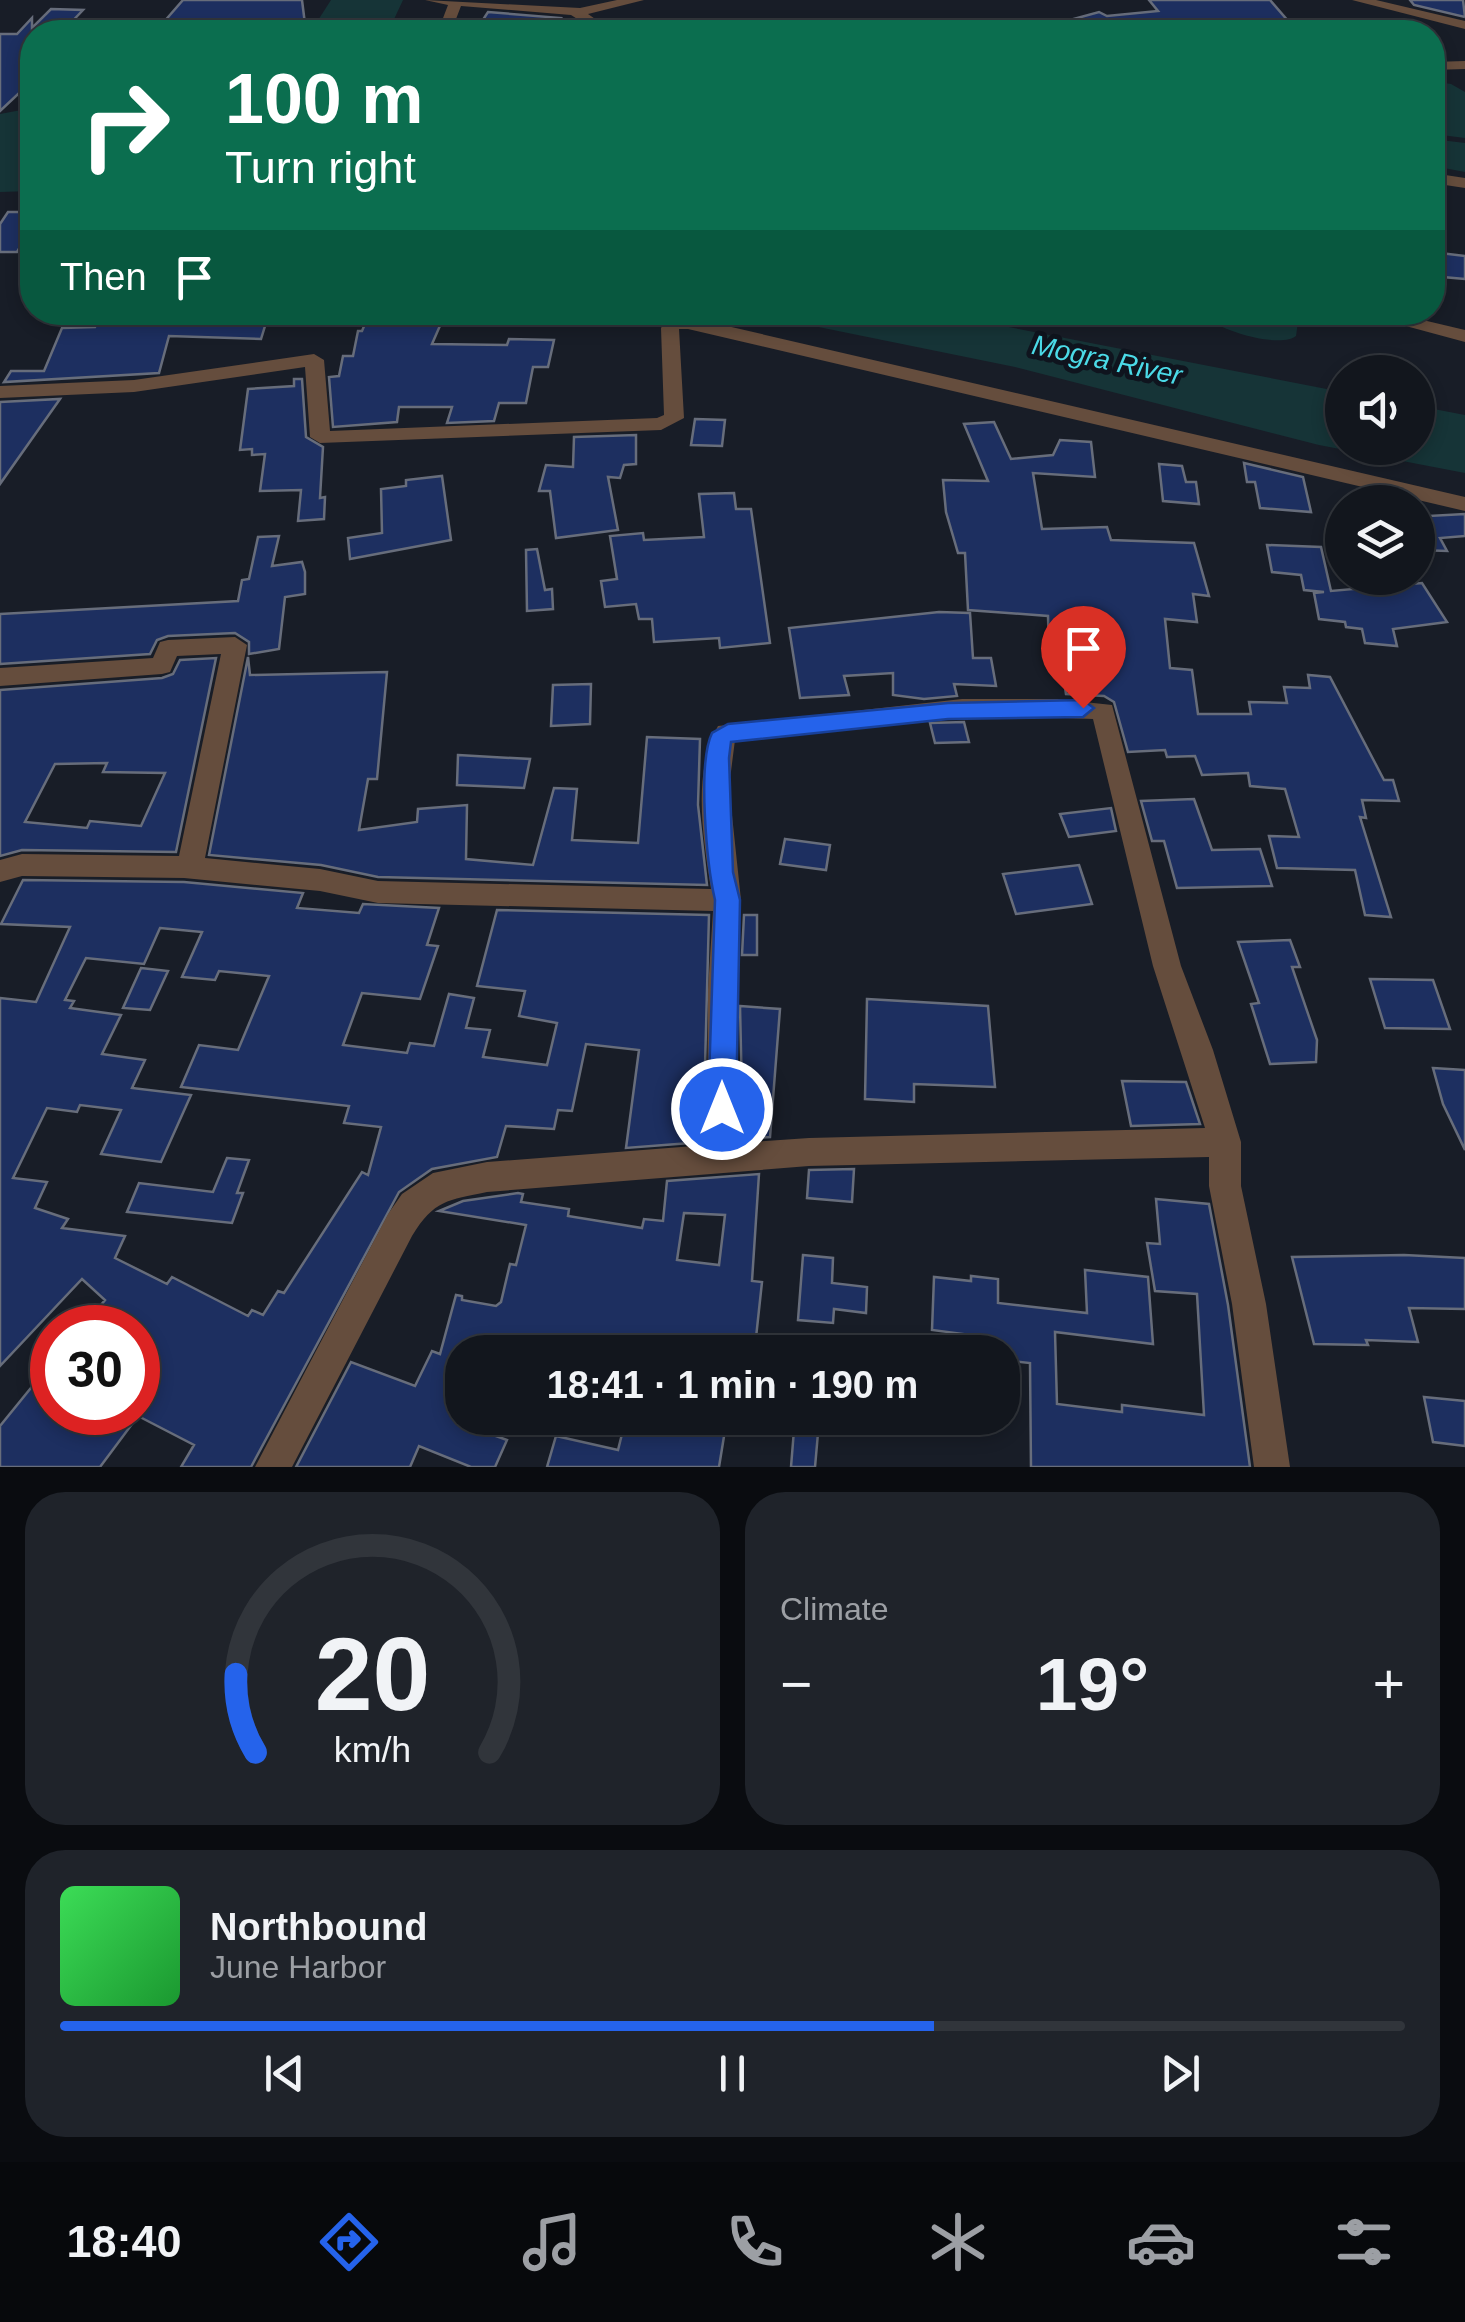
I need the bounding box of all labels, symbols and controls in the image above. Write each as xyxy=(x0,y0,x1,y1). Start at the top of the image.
icon: right xyxy=(60,60,190,190)
text: 100 m xyxy=(225,60,423,138)
text: Turn right xyxy=(225,142,416,193)
icon: arrive xyxy=(167,250,222,305)
text: Then xyxy=(60,256,147,298)
water label: Mogra River xyxy=(1029,329,1186,391)
map controls xyxy=(1325,355,1435,595)
button: sound xyxy=(1325,355,1435,465)
button: layers xyxy=(1325,485,1435,595)
pin xyxy=(1041,606,1126,709)
icon: arrive xyxy=(1056,621,1111,676)
position arrow xyxy=(670,1057,774,1161)
speed limit sign: 30 xyxy=(30,1305,160,1435)
text: 18:41 · 1 min · 190 m xyxy=(547,1364,918,1406)
text: Climate xyxy=(780,1591,888,1627)
text: 20 xyxy=(315,1616,430,1732)
text: 19° xyxy=(1036,1642,1149,1726)
text: − xyxy=(780,1653,812,1715)
text: + xyxy=(1373,1653,1405,1715)
text: km/h xyxy=(334,1730,411,1770)
text: Northbound xyxy=(210,1906,427,1948)
text: June Harbor xyxy=(210,1949,386,1985)
icon: previous xyxy=(257,2046,312,2101)
icon: pause xyxy=(705,2046,760,2101)
icon: next xyxy=(1153,2046,1208,2101)
icon: directions xyxy=(314,2207,384,2277)
icon: music xyxy=(517,2207,587,2277)
icon: phone xyxy=(720,2207,790,2277)
icon: climate xyxy=(923,2207,993,2277)
icon: car xyxy=(1126,2207,1196,2277)
icon: filters xyxy=(1329,2207,1399,2277)
text: 18:40 xyxy=(66,2216,182,2267)

